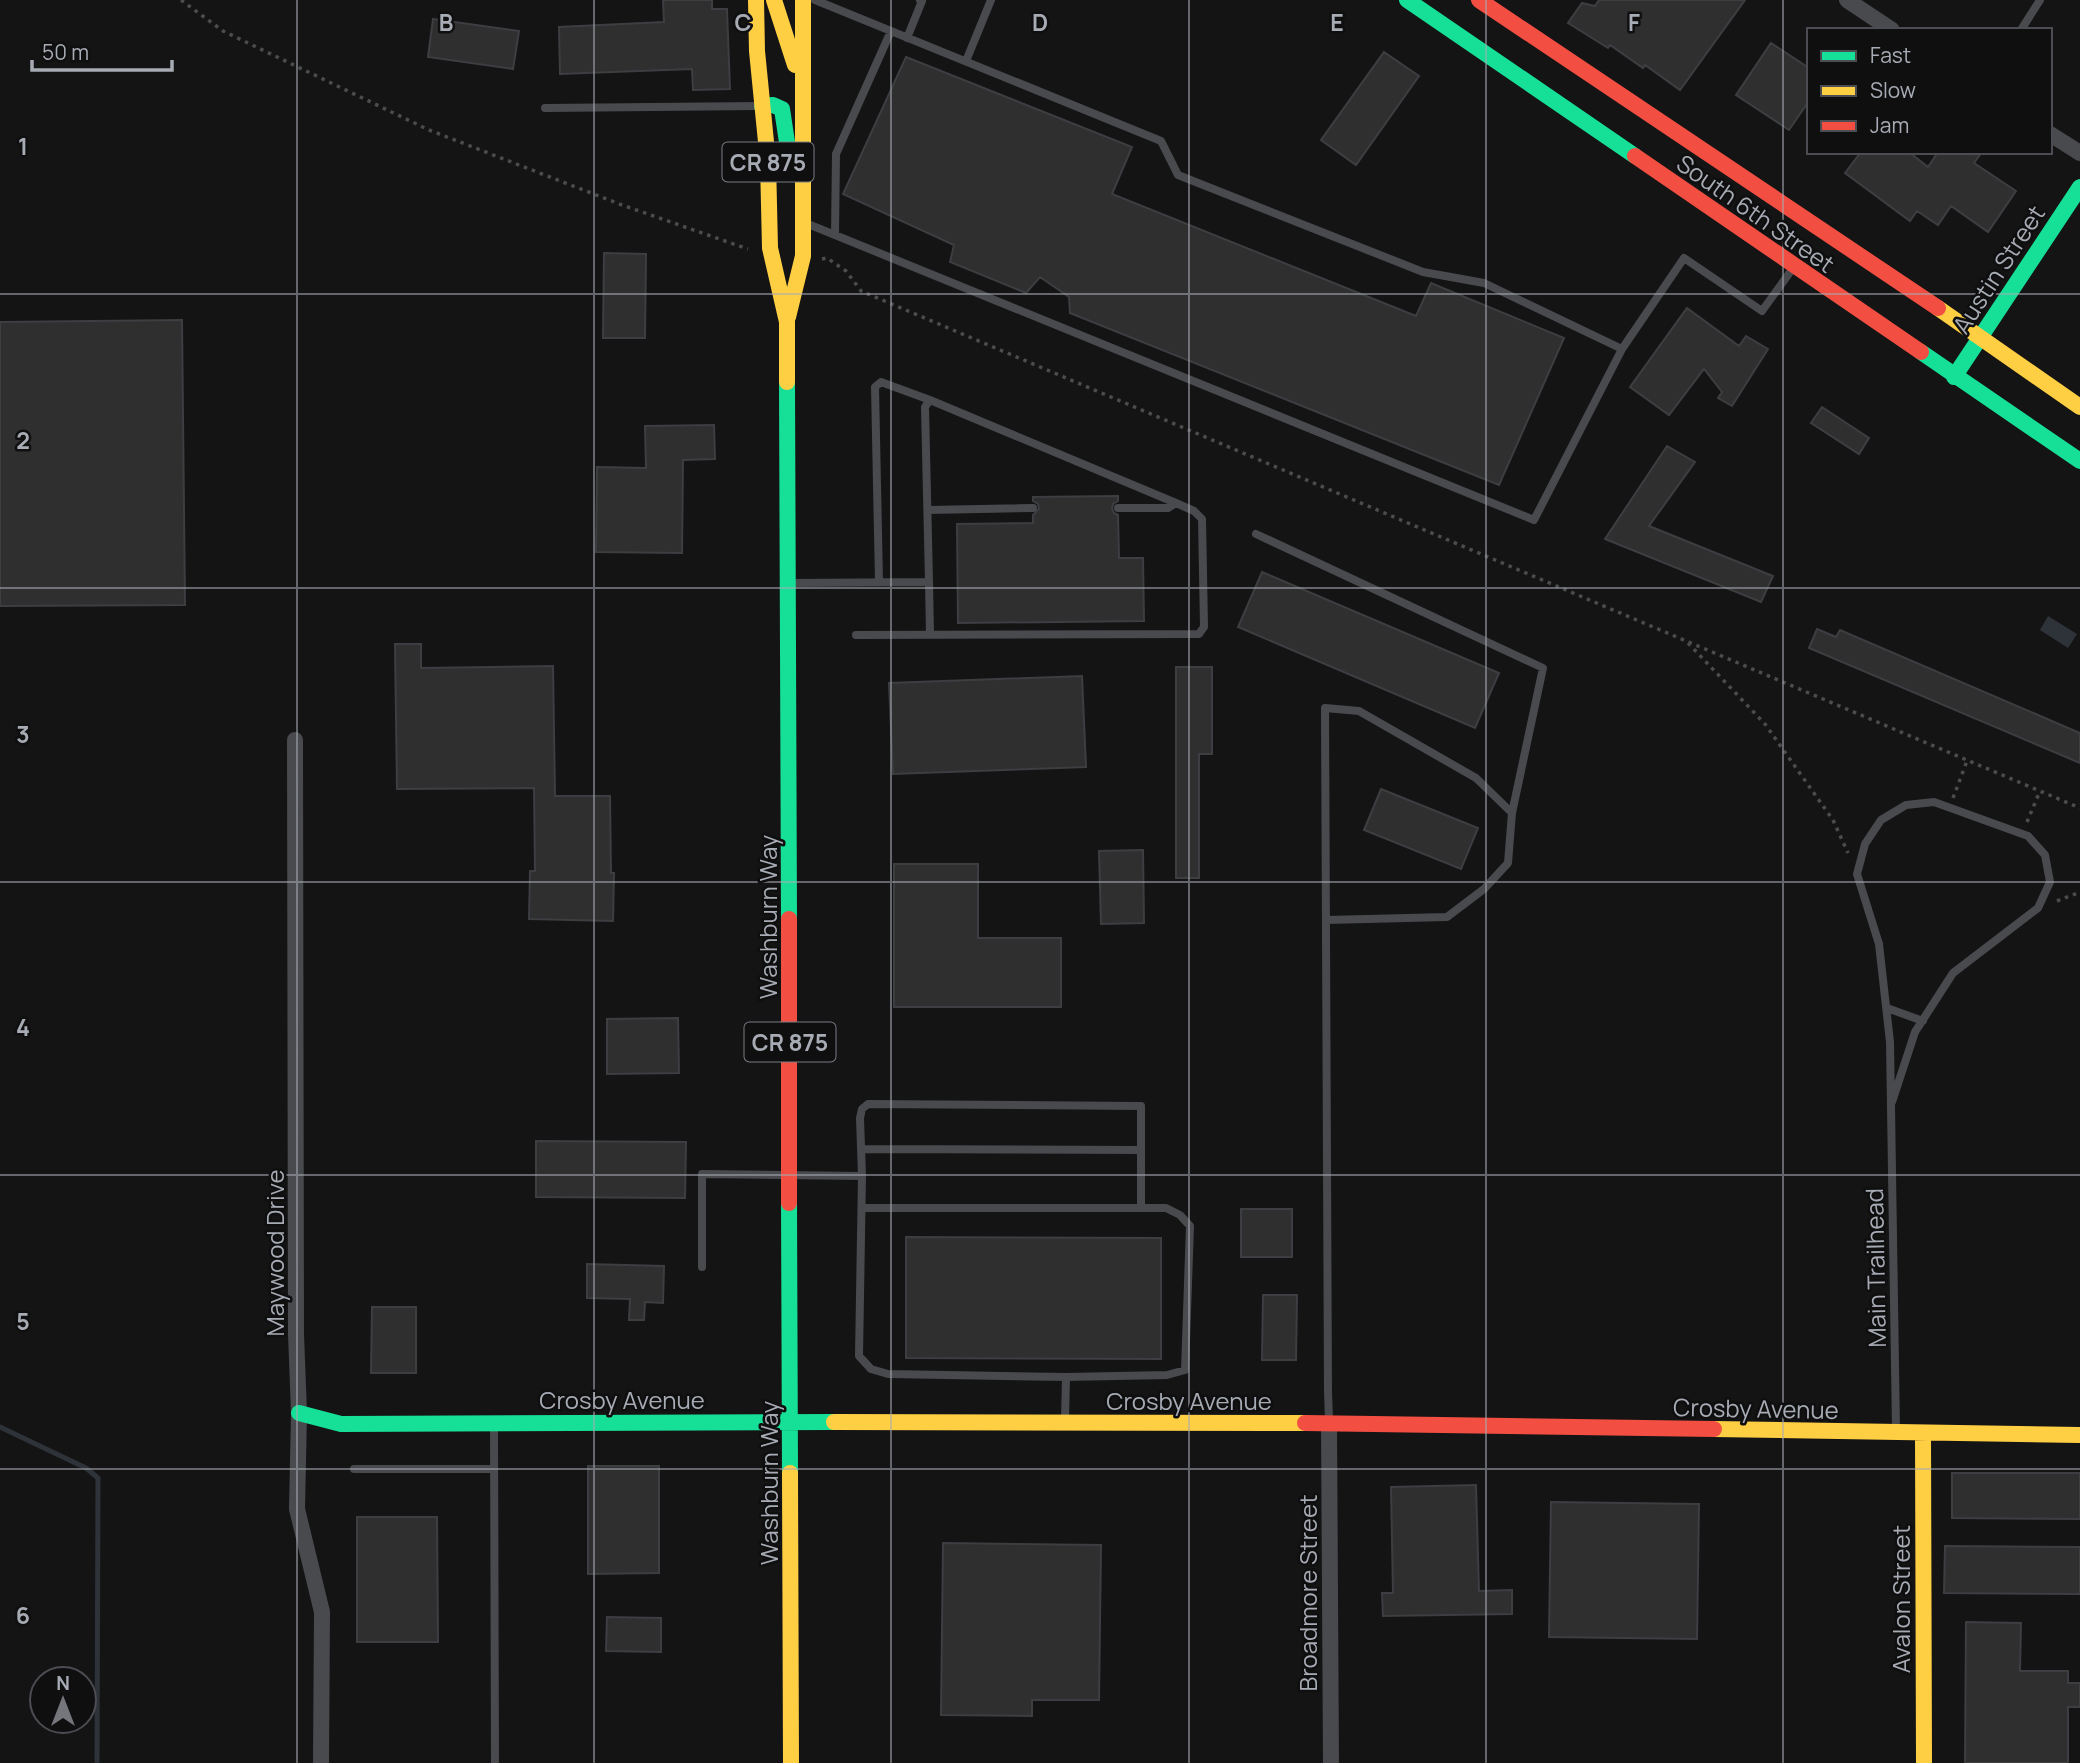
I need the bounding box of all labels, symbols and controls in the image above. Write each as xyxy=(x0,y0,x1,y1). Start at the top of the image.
text: B xyxy=(439,6,453,38)
text: C xyxy=(735,6,752,38)
text: D xyxy=(1032,6,1048,38)
text: E xyxy=(1330,6,1344,38)
text: F xyxy=(1628,6,1640,38)
scale bar xyxy=(32,28,172,72)
legend xyxy=(1807,28,2052,154)
text: 50 m xyxy=(42,38,89,66)
text: Fast xyxy=(1870,41,1911,69)
text: Slow xyxy=(1870,76,1916,104)
text: Jam xyxy=(1870,111,1909,139)
text: 1 xyxy=(18,130,28,162)
road number: CR 875 xyxy=(722,142,814,182)
street label: South 6th Street xyxy=(1670,146,1842,280)
street label: Austin Street xyxy=(1944,198,2052,340)
text: 2 xyxy=(16,424,30,456)
text: 3 xyxy=(16,718,30,750)
street label: Washburn Way xyxy=(751,834,784,999)
text: 4 xyxy=(16,1011,30,1043)
road number: CR 875 xyxy=(744,1023,836,1062)
street label: Maywood Drive xyxy=(258,1170,291,1336)
street label: Main Trailhead xyxy=(1857,1188,1893,1348)
text: 5 xyxy=(16,1305,30,1337)
street label: Crosby Avenue xyxy=(539,1383,705,1416)
street label: Crosby Avenue xyxy=(1106,1384,1272,1417)
street label: Crosby Avenue xyxy=(1673,1390,1839,1426)
street label: Washburn Way xyxy=(752,1400,785,1565)
street label: Broadmore Street xyxy=(1291,1494,1324,1692)
street label: Avalon Street xyxy=(1884,1525,1917,1673)
text: 6 xyxy=(16,1599,30,1631)
north arrow xyxy=(28,1665,98,1735)
text: N xyxy=(56,1670,70,1696)

